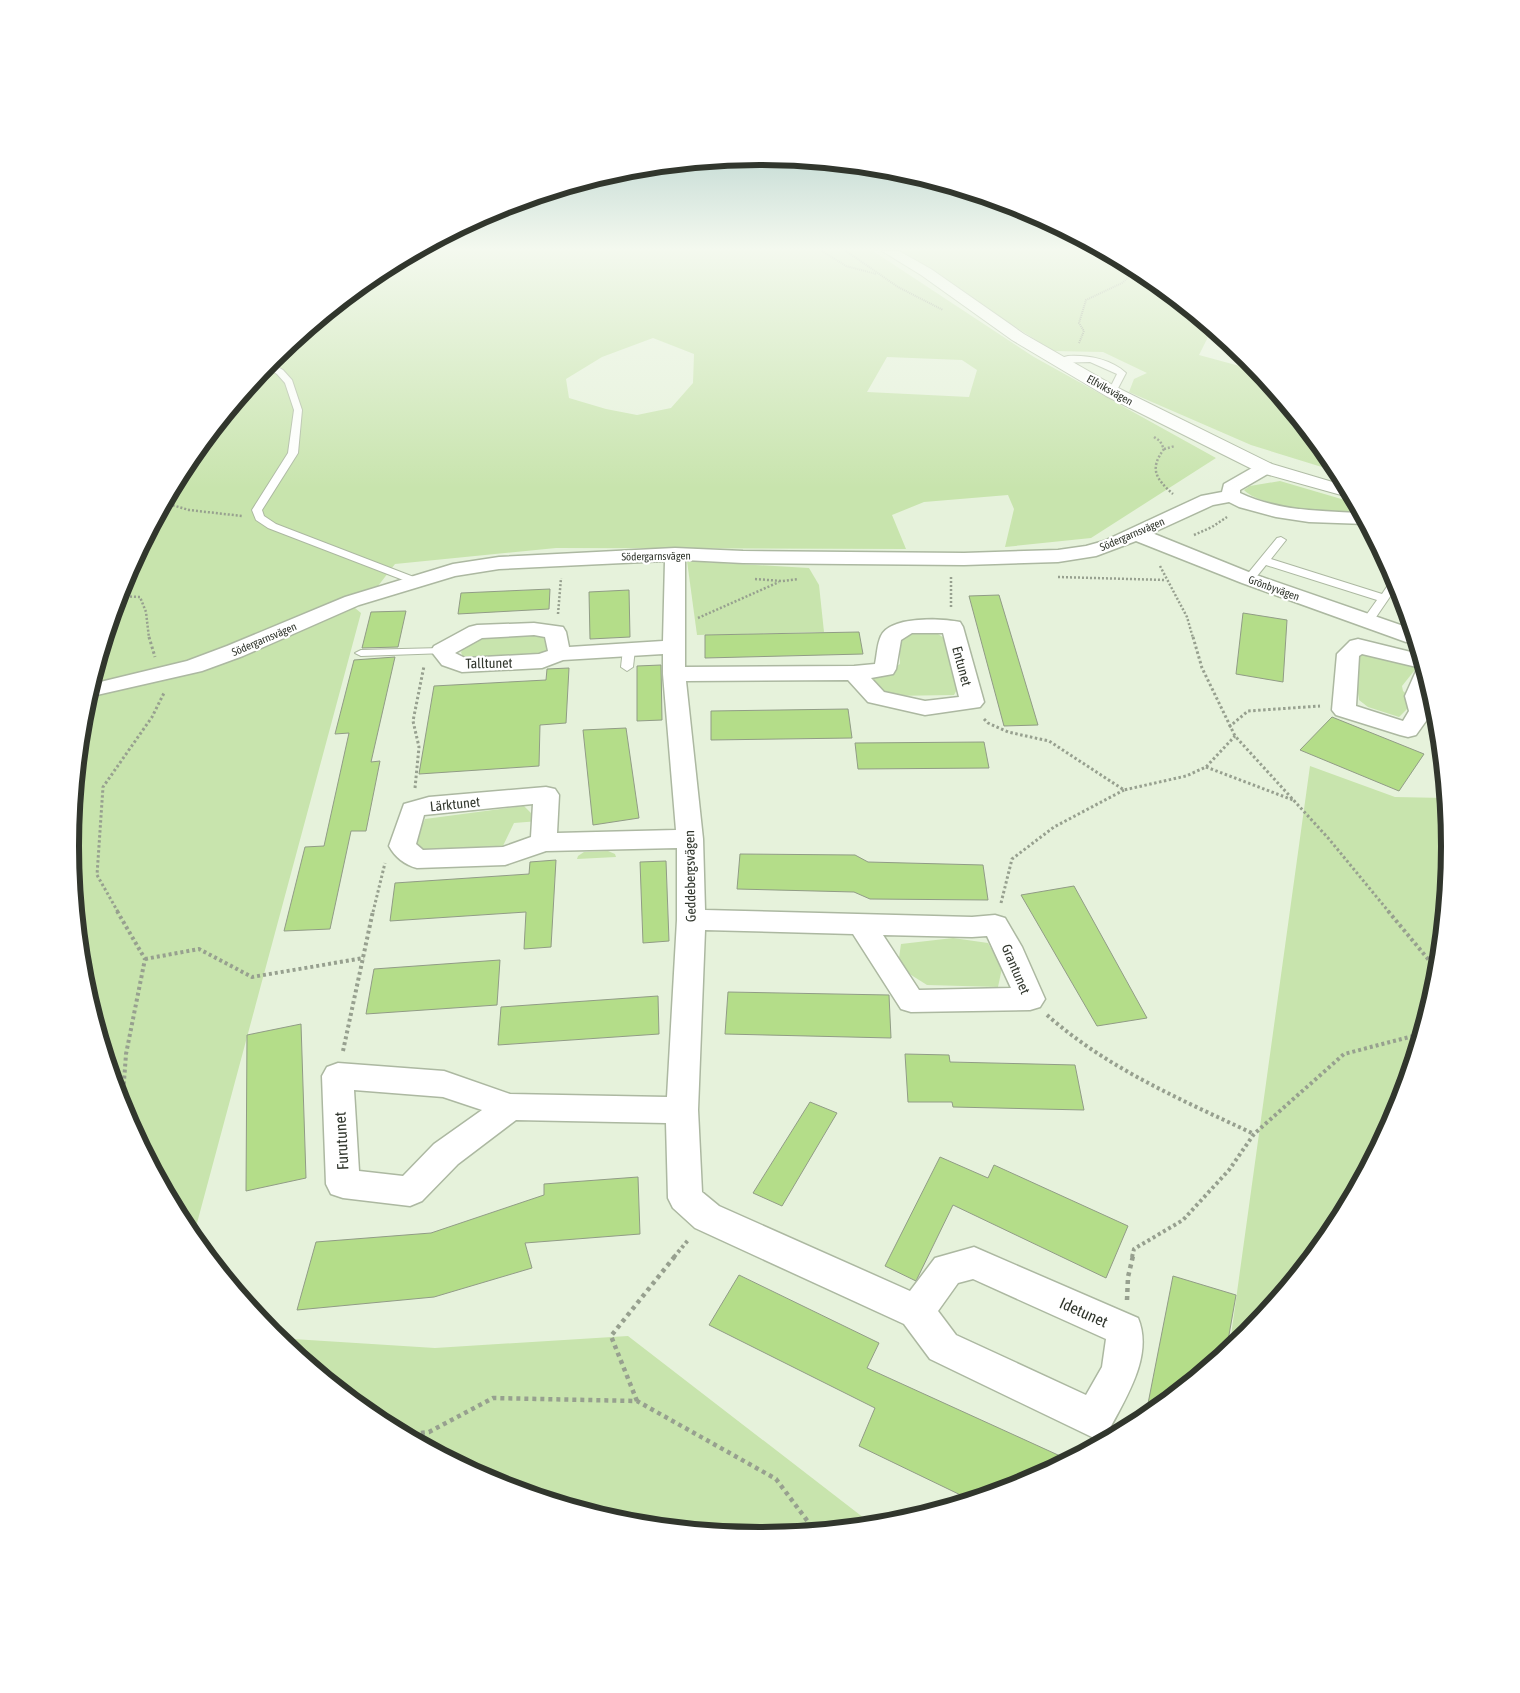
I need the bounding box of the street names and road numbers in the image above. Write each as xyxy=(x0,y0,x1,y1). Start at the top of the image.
street label: Elfviksvägen xyxy=(1085,372,1135,408)
street label: Södergarnsvägen xyxy=(1098,515,1166,553)
street label: Södergarnsvägen xyxy=(621,549,691,563)
street label: Grönbyvägen xyxy=(1247,573,1301,603)
street label: Södergarnsvägen xyxy=(230,620,298,658)
street label: Entunet xyxy=(949,644,975,688)
street label: Talltunet xyxy=(465,655,513,671)
street label: Lärktunet xyxy=(429,793,481,815)
street label: Geddebergsvägen xyxy=(681,830,699,922)
street label: Grantunet xyxy=(998,942,1034,996)
street label: Furutunet xyxy=(330,1111,352,1171)
street label: Idetunet xyxy=(1057,1293,1111,1331)

